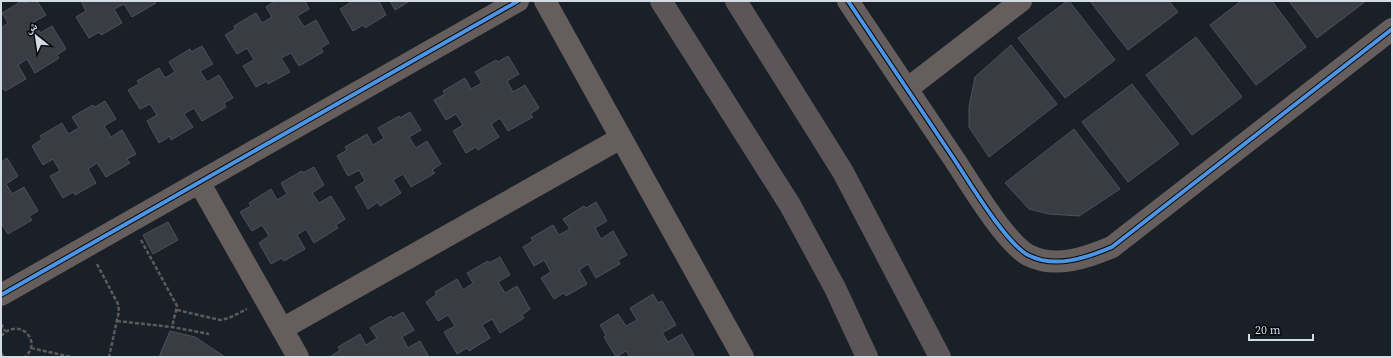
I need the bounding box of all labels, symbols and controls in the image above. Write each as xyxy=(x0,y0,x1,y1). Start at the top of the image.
north arrow xyxy=(16,16,56,56)
text: ش xyxy=(22,18,40,37)
scale bar xyxy=(1249,316,1313,342)
text: 20 m xyxy=(1255,322,1281,338)

